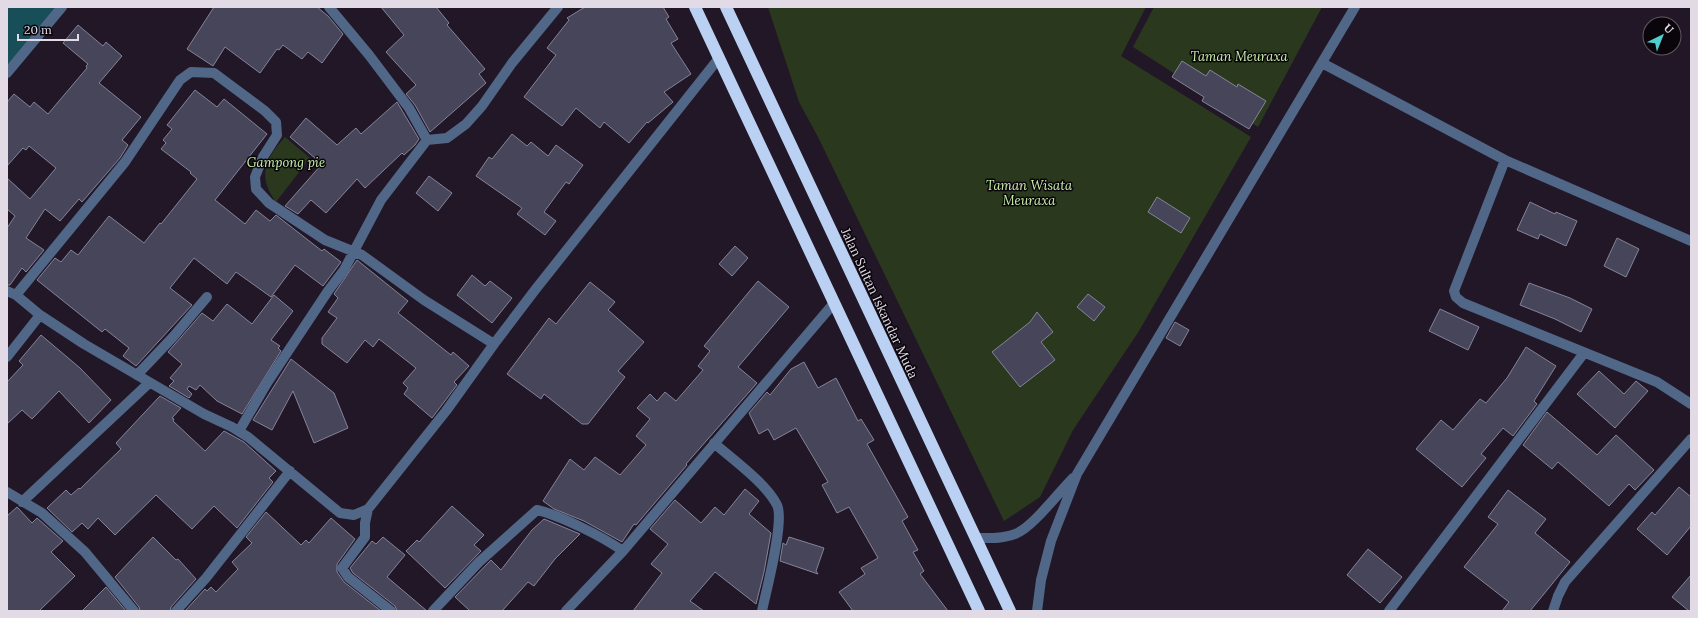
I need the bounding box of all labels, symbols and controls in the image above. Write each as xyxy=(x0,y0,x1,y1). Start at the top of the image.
scale bar xyxy=(18,16,78,42)
north arrow xyxy=(1642,16,1682,56)
text: U xyxy=(1661,21,1677,37)
text: 20 m xyxy=(24,22,52,37)
park label: Taman Meuraxa xyxy=(1190,48,1288,65)
park label: Gampong pie xyxy=(247,154,325,171)
park label: Taman Wisata Meuraxa xyxy=(986,177,1073,209)
street label: Jalan Sultan Iskandar Muda xyxy=(837,224,922,381)

